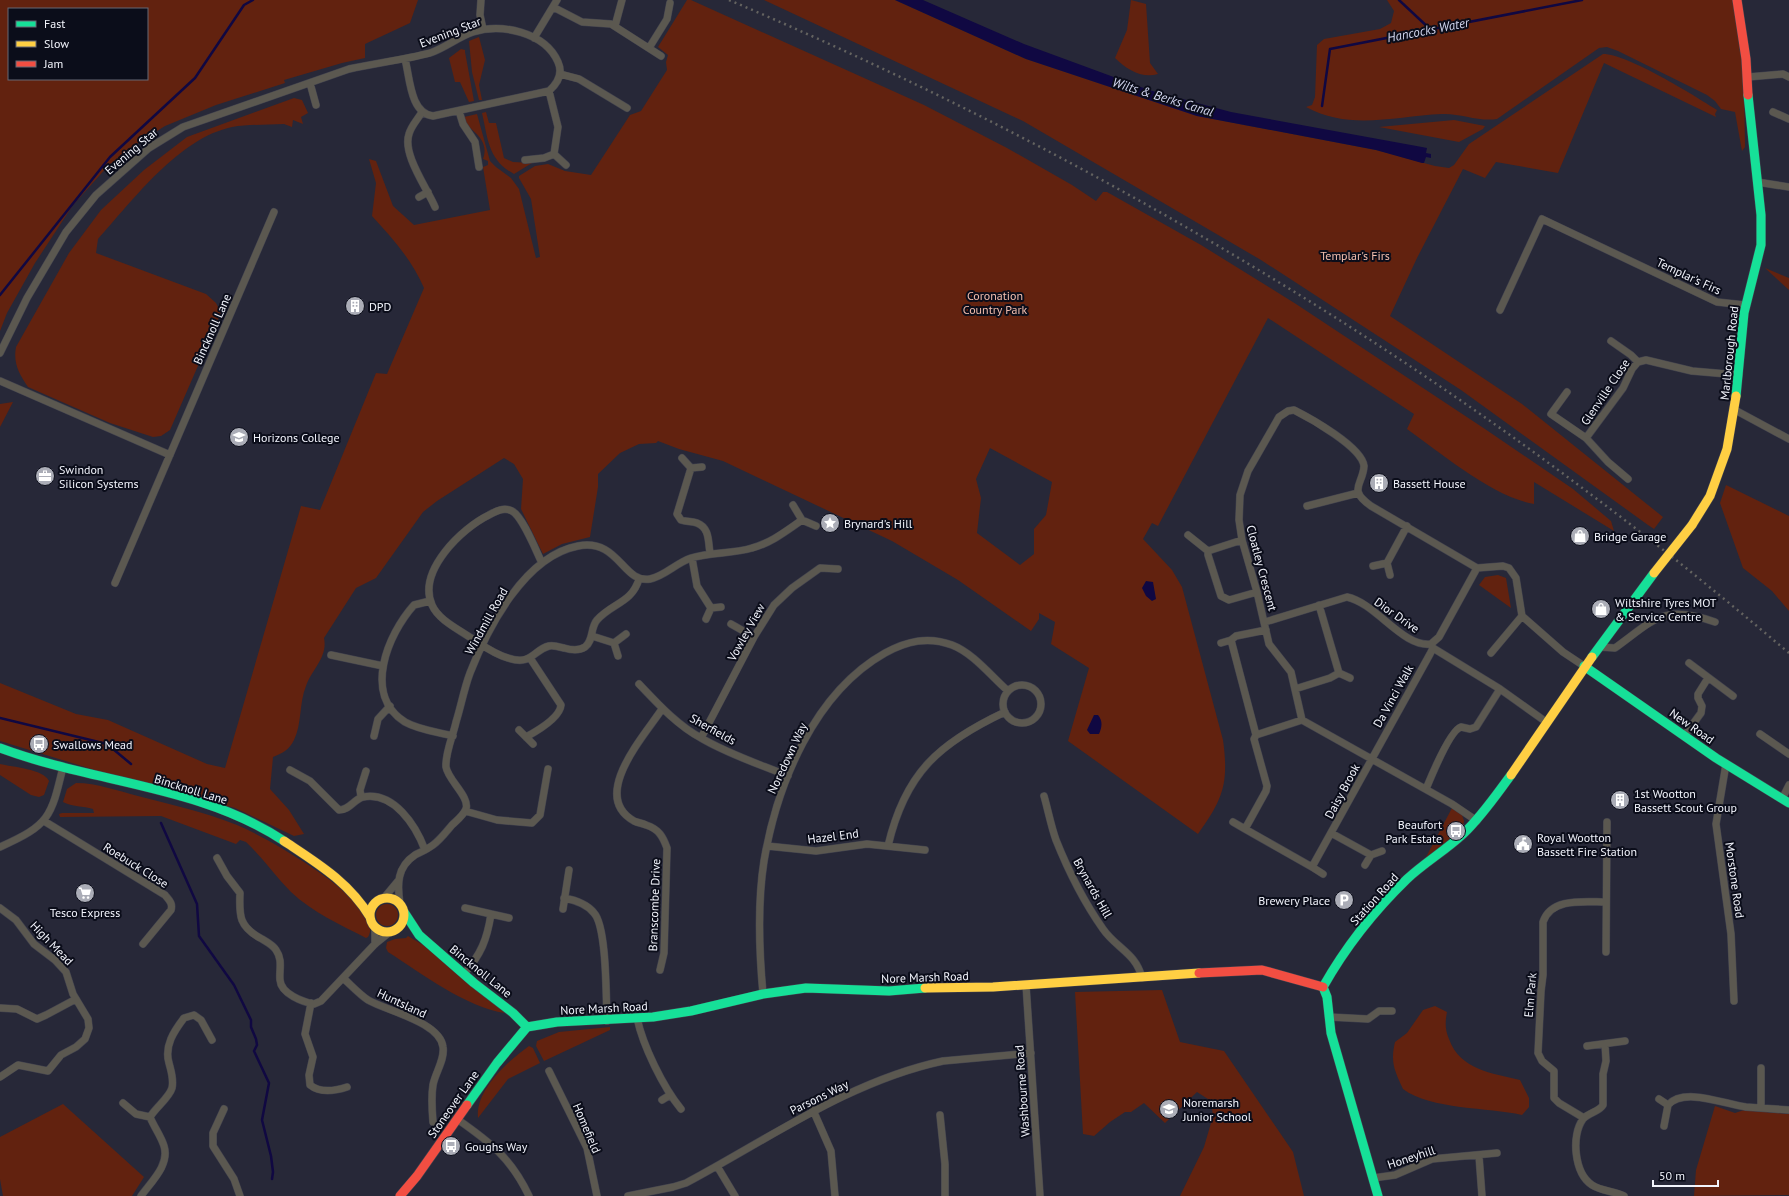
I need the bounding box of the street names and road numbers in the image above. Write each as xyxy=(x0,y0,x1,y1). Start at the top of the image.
street label: Evening Star xyxy=(417,13,483,51)
street label: Evening Star xyxy=(101,124,161,178)
street label: Templar's Firs xyxy=(1654,254,1724,298)
street label: Bincknoll Lane xyxy=(190,291,234,367)
street label: Marlborough Road xyxy=(1717,305,1741,401)
street label: Glenville Close xyxy=(1577,356,1633,428)
street label: Cloatley Crescent xyxy=(1243,523,1281,613)
street label: Windmill Road xyxy=(461,585,511,657)
street label: Dior Drive xyxy=(1372,594,1422,636)
street label: Vowley View xyxy=(724,600,768,664)
street label: Da Vinci Walk xyxy=(1370,662,1417,730)
street label: New Road xyxy=(1667,705,1717,747)
street label: Sherfields xyxy=(687,710,739,748)
street label: Noredown Way xyxy=(764,720,810,796)
street label: Daisy Brook xyxy=(1321,761,1363,821)
street label: Bincknoll Lane xyxy=(153,771,229,807)
street label: Hazel End xyxy=(807,825,859,847)
street label: Roebuck Close xyxy=(101,839,171,891)
street label: Morstone Road xyxy=(1722,841,1748,919)
street label: Brynards Hill xyxy=(1070,855,1116,921)
street label: Branscombe Drive xyxy=(645,858,663,952)
street label: Station Road xyxy=(1347,870,1401,928)
street label: High Mead xyxy=(27,918,77,968)
street label: Bincknoll Lane xyxy=(447,941,515,1001)
street label: Nore Marsh Road xyxy=(881,968,969,986)
street label: Elm Park xyxy=(1521,972,1539,1018)
street label: Huntsland xyxy=(375,985,429,1021)
street label: Nore Marsh Road xyxy=(560,998,648,1018)
street label: Washbourne Road xyxy=(1011,1045,1033,1137)
street label: Stoneover Lane xyxy=(424,1067,482,1141)
street label: Parsons Way xyxy=(787,1076,851,1118)
street label: Homefield xyxy=(570,1101,604,1155)
street label: Honeyhill xyxy=(1385,1142,1437,1172)

